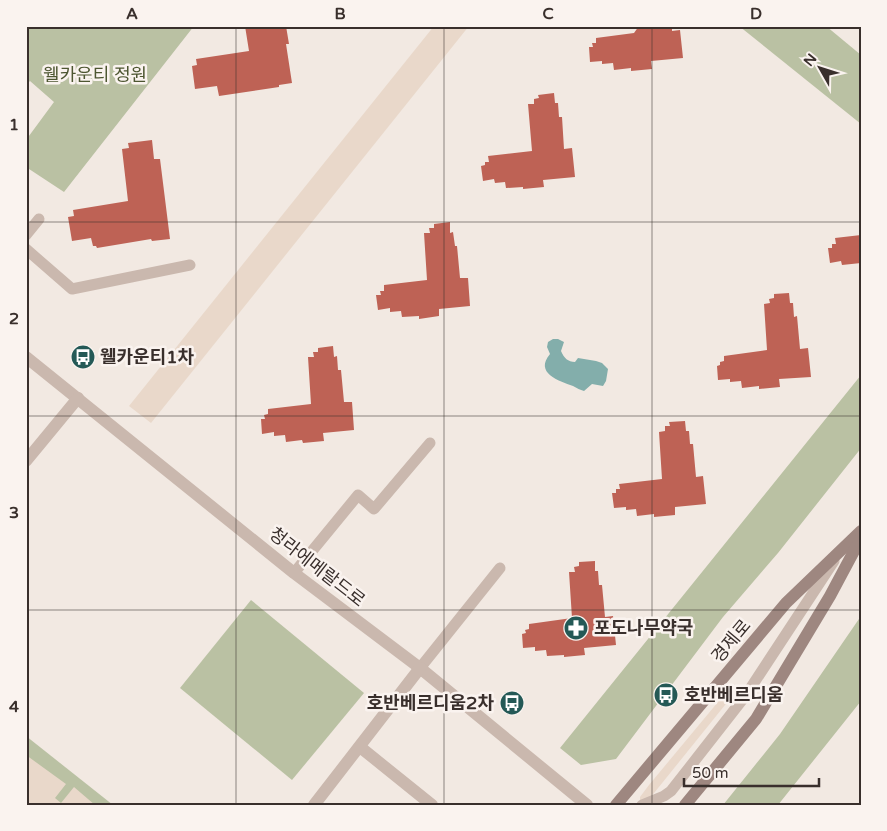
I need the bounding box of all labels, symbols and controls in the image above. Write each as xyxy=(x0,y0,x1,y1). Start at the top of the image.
text: A xyxy=(126,4,138,24)
text: B xyxy=(334,4,346,24)
text: C xyxy=(542,4,554,24)
text: D xyxy=(750,4,762,24)
north arrow xyxy=(794,42,844,92)
text: N xyxy=(800,50,820,70)
park label: 웰카운티 정원 xyxy=(43,64,147,86)
text: 1 xyxy=(9,115,19,135)
text: 2 xyxy=(9,309,19,329)
bus stop icon: 웰카운티1차 xyxy=(70,344,96,370)
place label: 웰카운티1차 xyxy=(100,346,195,368)
text: 3 xyxy=(9,503,19,523)
street label: 청라에메랄드로 xyxy=(265,523,369,611)
pharmacy icon: 포도나무약국 xyxy=(563,615,589,641)
street label: 경제로 xyxy=(707,615,755,667)
place label: 포도나무약국 xyxy=(594,617,693,639)
bus stop icon: 호반베르디움 xyxy=(653,682,679,708)
place label: 호반베르디움 xyxy=(684,684,783,706)
bus stop icon: 호반베르디움2차 xyxy=(499,690,525,716)
place label: 호반베르디움2차 xyxy=(367,692,494,714)
text: 4 xyxy=(9,697,19,717)
scale bar xyxy=(684,756,820,788)
text: 50 m xyxy=(692,764,729,782)

